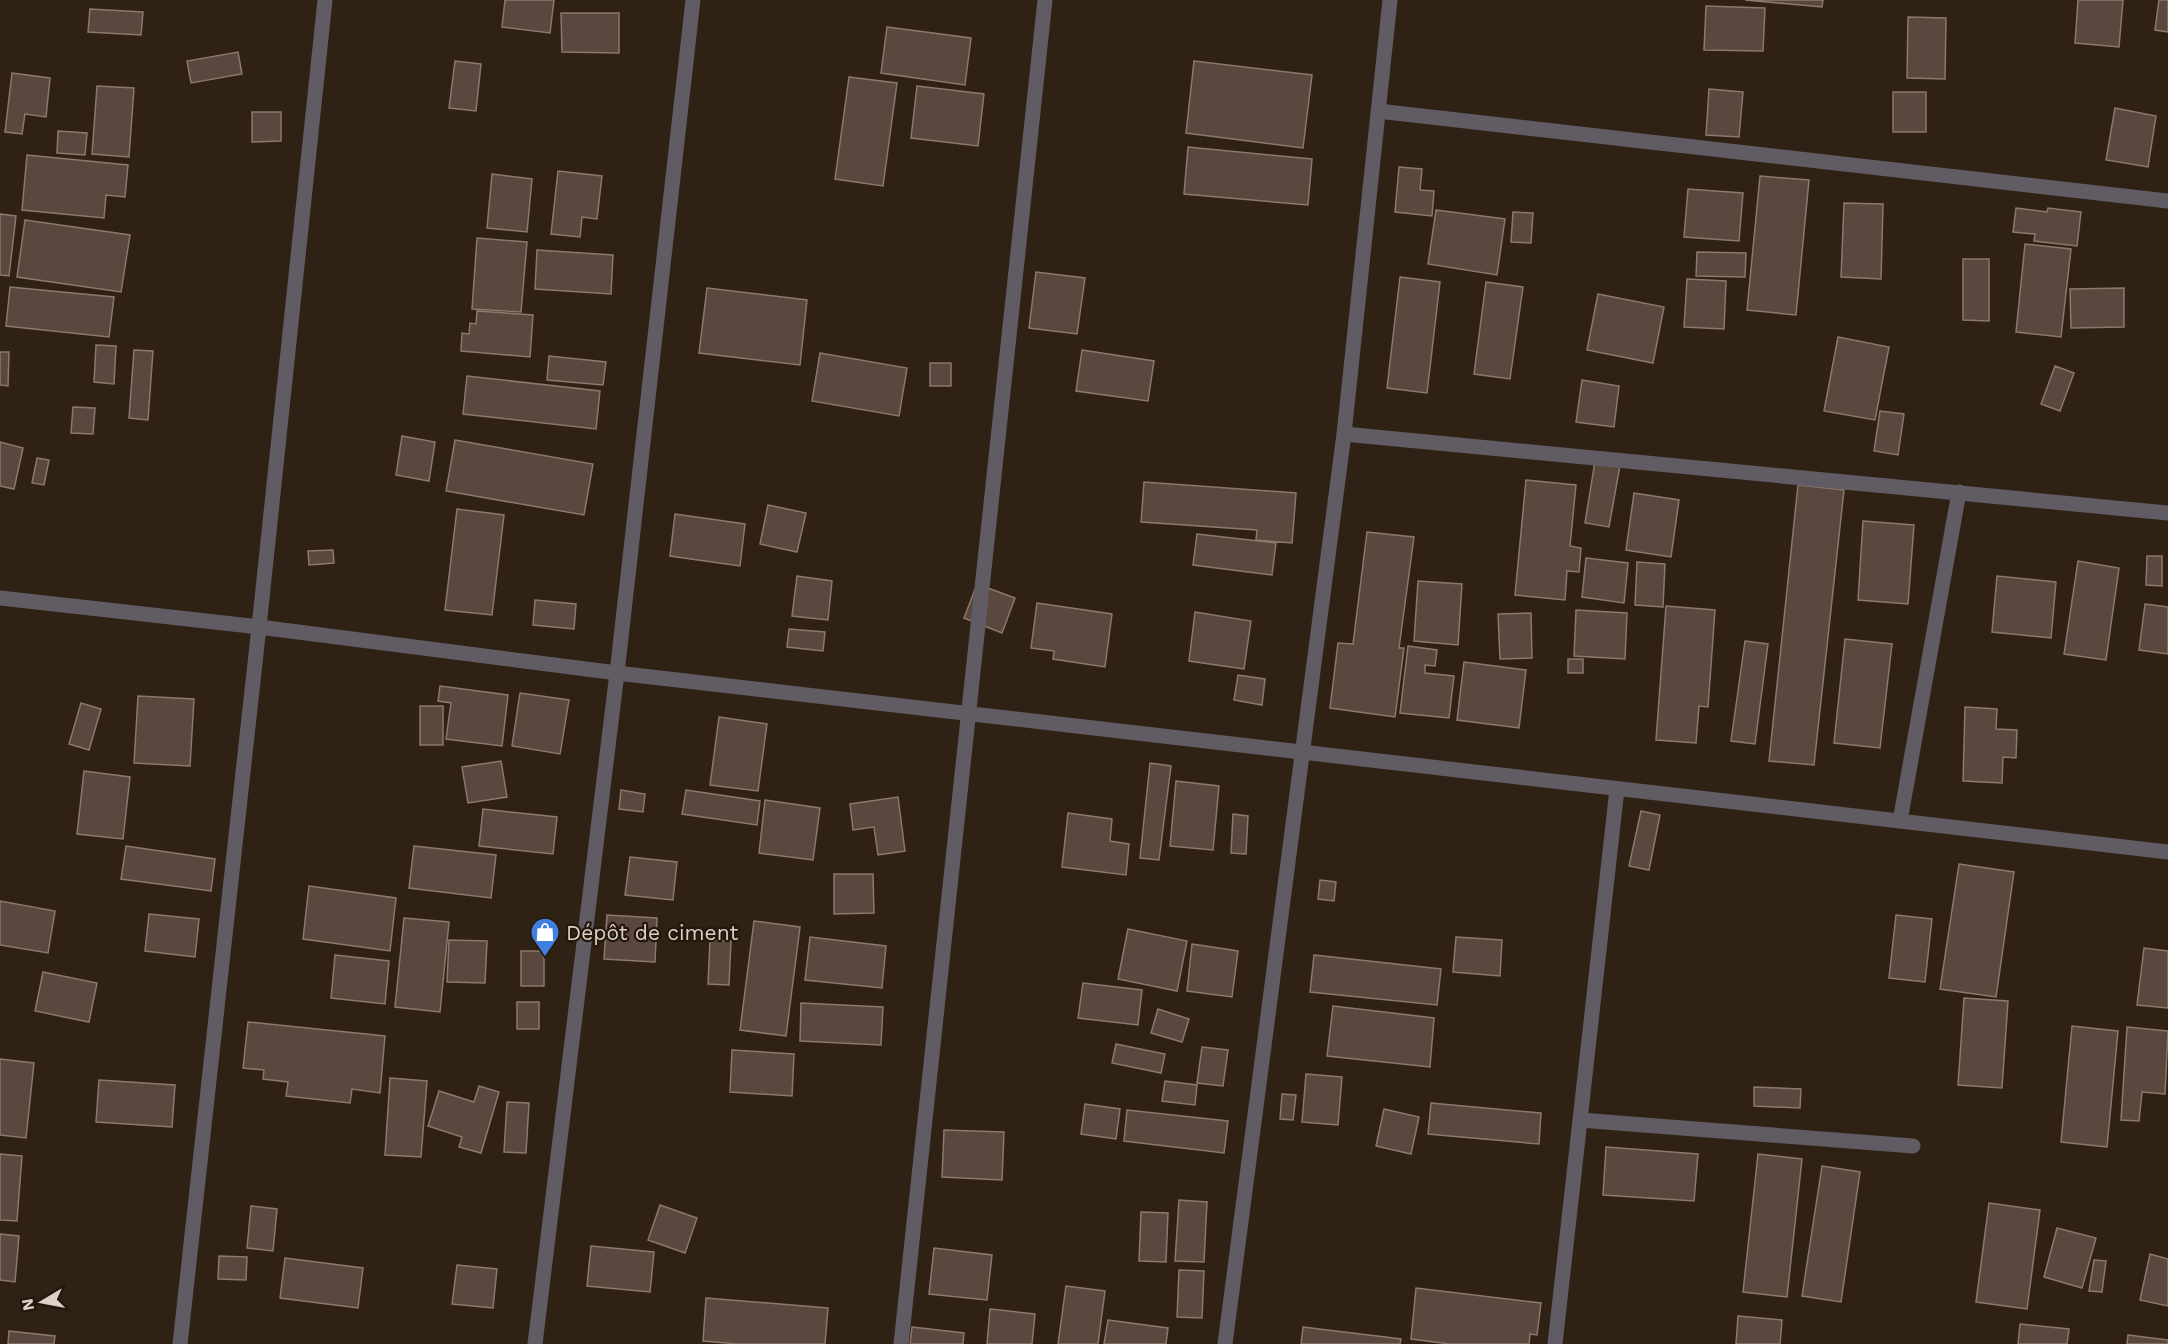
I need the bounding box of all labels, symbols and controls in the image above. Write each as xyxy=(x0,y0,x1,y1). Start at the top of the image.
shop icon: Dépôt de ciment xyxy=(529,916,561,958)
place label: Dépôt de ciment xyxy=(566,920,739,945)
north arrow xyxy=(12,1272,72,1332)
text: N xyxy=(17,1297,38,1312)

